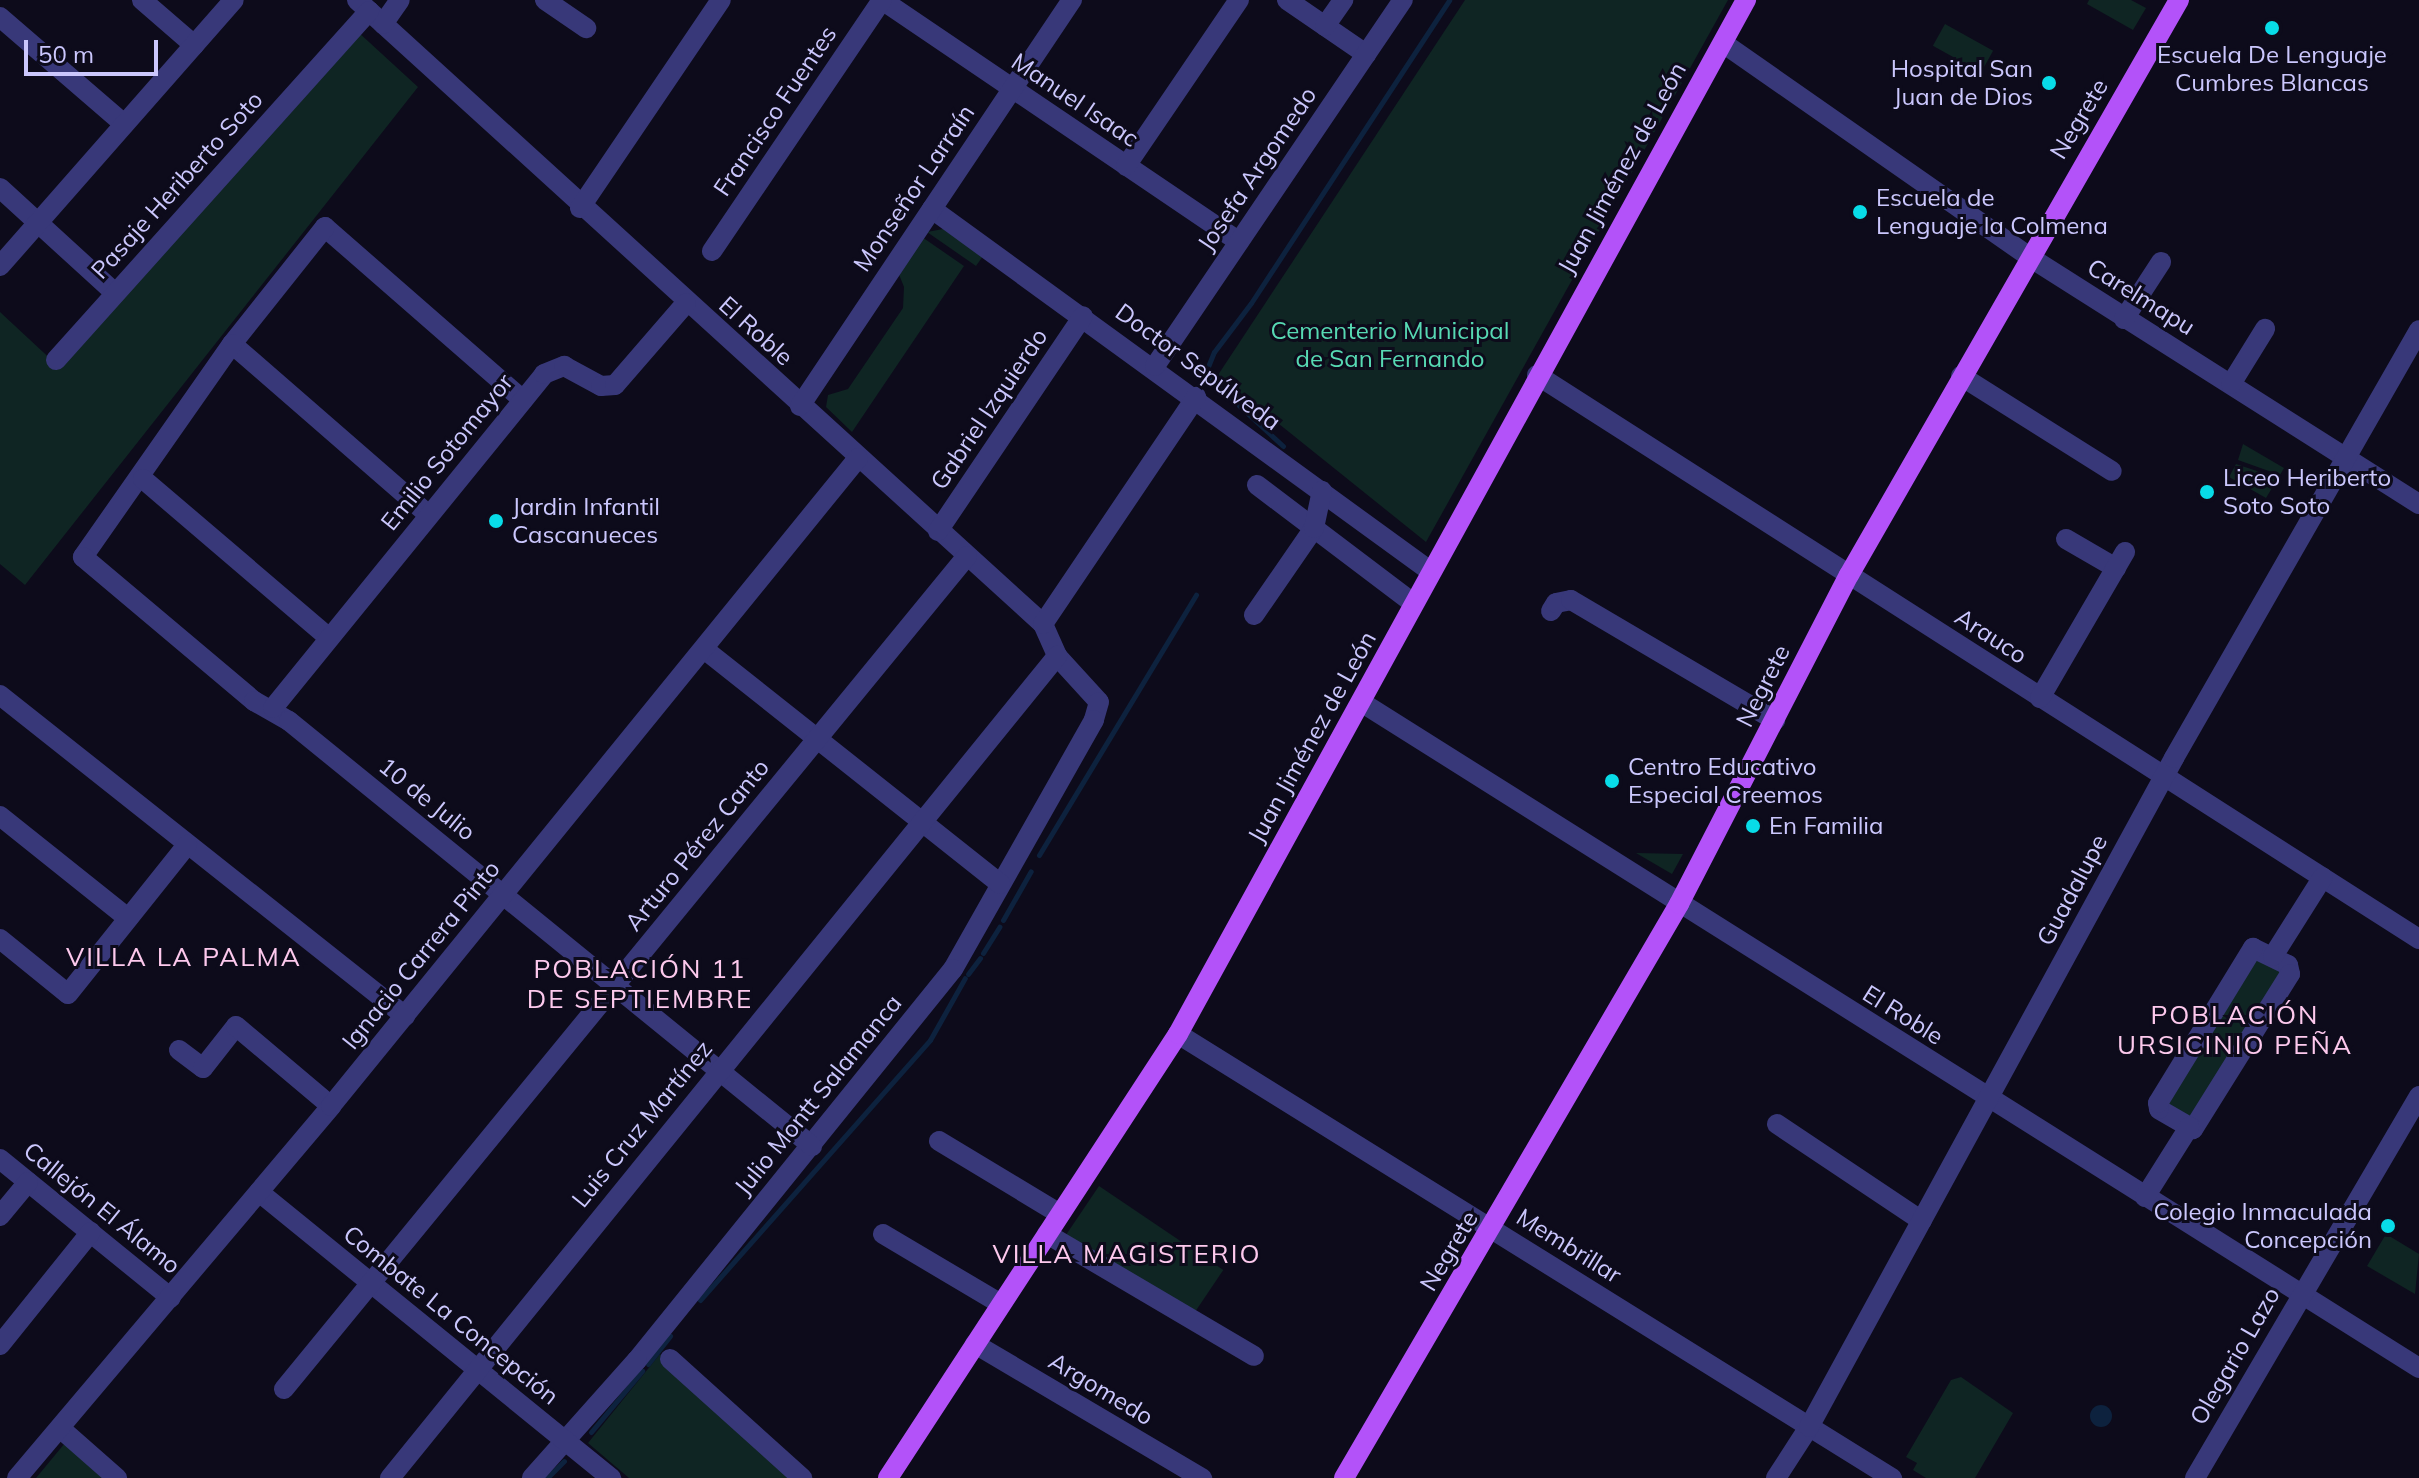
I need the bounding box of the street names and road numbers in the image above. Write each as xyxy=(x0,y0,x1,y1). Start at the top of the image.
street label: Francisco Fuentes xyxy=(707,21,843,201)
street label: Manuel Isaac xyxy=(1006,47,1144,153)
street label: Juan Jiménez de León xyxy=(1552,57,1692,279)
street label: Negrete xyxy=(2044,74,2114,164)
street label: Josefa Argomedo xyxy=(1191,81,1323,257)
street label: Pasaje Heriberto Soto xyxy=(85,85,269,285)
street label: Monseñor Larraín xyxy=(848,99,980,277)
street label: Carelmapu xyxy=(2082,253,2200,341)
street label: El Roble xyxy=(713,290,799,372)
street label: Doctor Sepúlveda xyxy=(1110,297,1286,437)
street label: Gabriel Izquierdo xyxy=(925,323,1053,495)
street label: Emilio Sotomayor xyxy=(375,368,519,536)
street label: Arauco xyxy=(1950,602,2032,670)
street label: Juan Jiménez de León xyxy=(1242,626,1382,848)
street label: Negrete xyxy=(1730,640,1796,732)
street label: 10 de Julio xyxy=(373,751,481,847)
street label: Arturo Pérez Canto xyxy=(619,753,775,937)
street label: Guadalupe xyxy=(2031,830,2113,950)
street label: Ignacio Carrera Pinto xyxy=(336,855,506,1055)
street label: El Roble xyxy=(1858,979,1948,1051)
street label: Julio Montt Salamanca xyxy=(728,989,908,1201)
street label: Luis Cruz Martínez xyxy=(566,1035,718,1213)
street label: Callejón El Álamo xyxy=(18,1136,186,1280)
street label: Membrillar xyxy=(1511,1203,1627,1289)
street label: Negrete xyxy=(1414,1206,1484,1296)
street label: Combate La Concepción xyxy=(338,1219,564,1411)
street label: Olegario Lazo xyxy=(2184,1282,2286,1430)
street label: Argomedo xyxy=(1044,1347,1158,1431)

